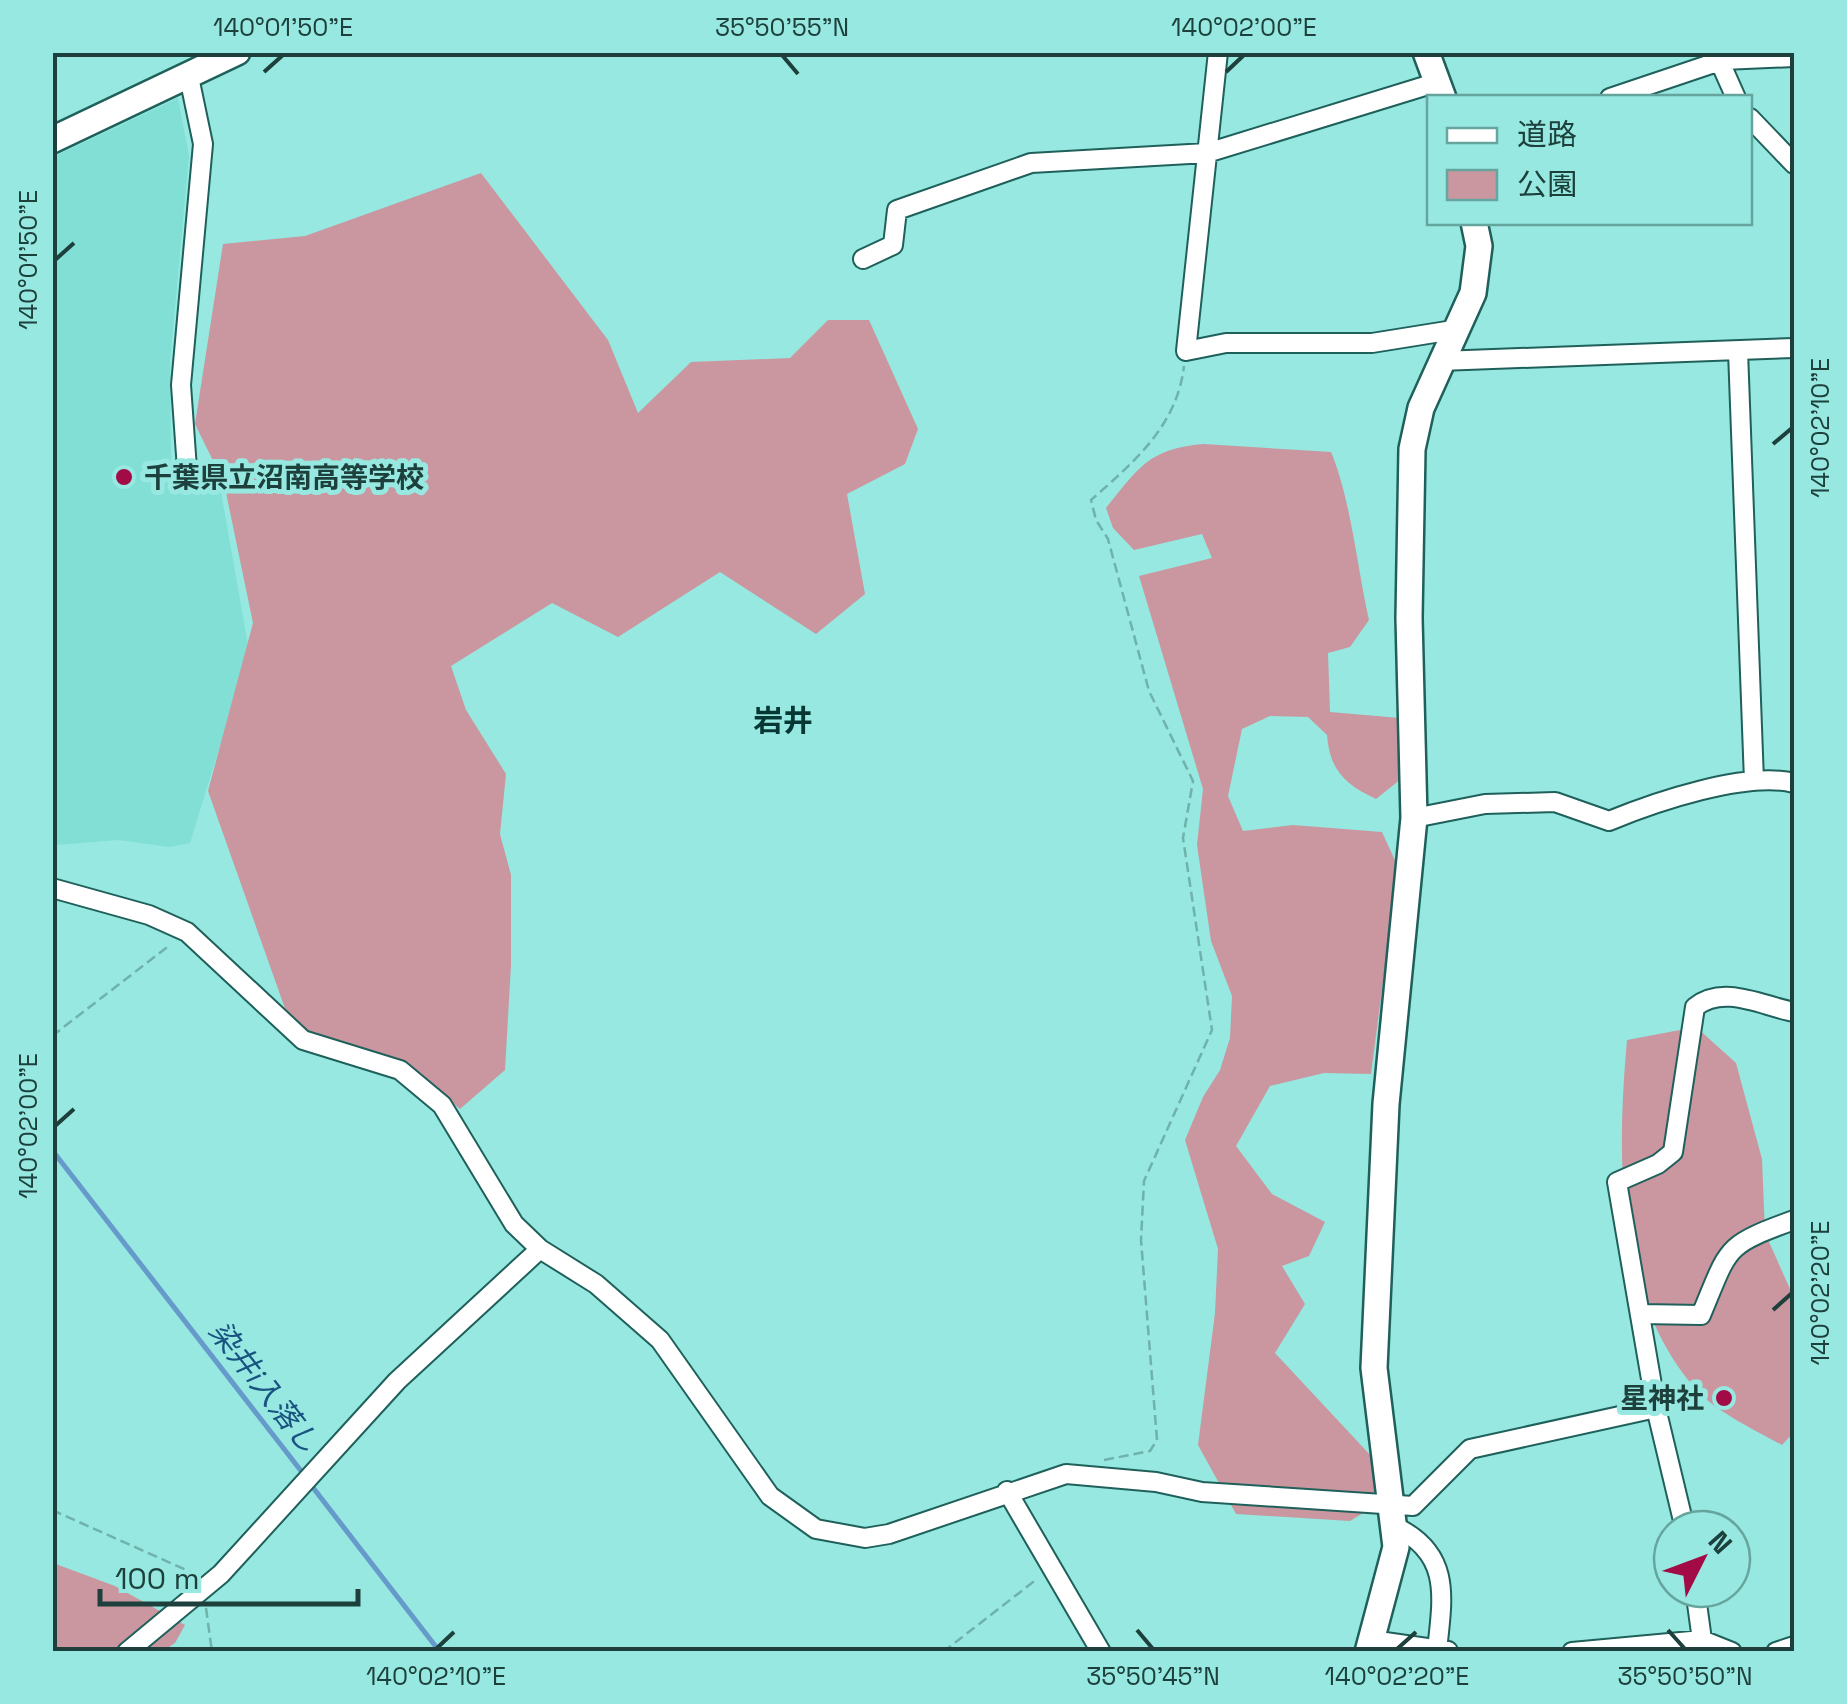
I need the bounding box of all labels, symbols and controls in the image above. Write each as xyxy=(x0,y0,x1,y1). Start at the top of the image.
text: 140°01'50"E xyxy=(213,11,353,43)
text: 35°50'55"N xyxy=(715,11,849,43)
text: 140°02'00"E xyxy=(1171,11,1317,43)
legend xyxy=(1427,95,1752,225)
text: 道路 xyxy=(1517,115,1577,154)
text: 公園 xyxy=(1517,165,1577,204)
text: 140°01'50"E xyxy=(12,190,44,330)
text: 140°02'10"E xyxy=(1804,358,1836,498)
place label: 千葉県立沼南高等学校 xyxy=(144,459,424,495)
marker: 千葉県立沼南高等学校 xyxy=(113,466,135,488)
district label: 岩井 xyxy=(753,701,813,740)
text: 140°02'00"E xyxy=(12,1053,44,1199)
text: 140°02'20"E xyxy=(1804,1221,1836,1365)
water label: 染井i入落し xyxy=(201,1313,328,1461)
place label: 星神社 xyxy=(1620,1380,1704,1416)
marker: 星神社 xyxy=(1713,1387,1735,1409)
north arrow xyxy=(1652,1509,1752,1609)
text: N xyxy=(1701,1523,1740,1561)
scale bar xyxy=(100,1544,358,1606)
text: 100 m xyxy=(115,1559,200,1598)
text: 140°02'10"E xyxy=(366,1660,506,1692)
text: 35°50'45"N xyxy=(1086,1660,1220,1692)
text: 140°02'20"E xyxy=(1325,1660,1469,1692)
text: 35°50'50"N xyxy=(1617,1660,1753,1692)

